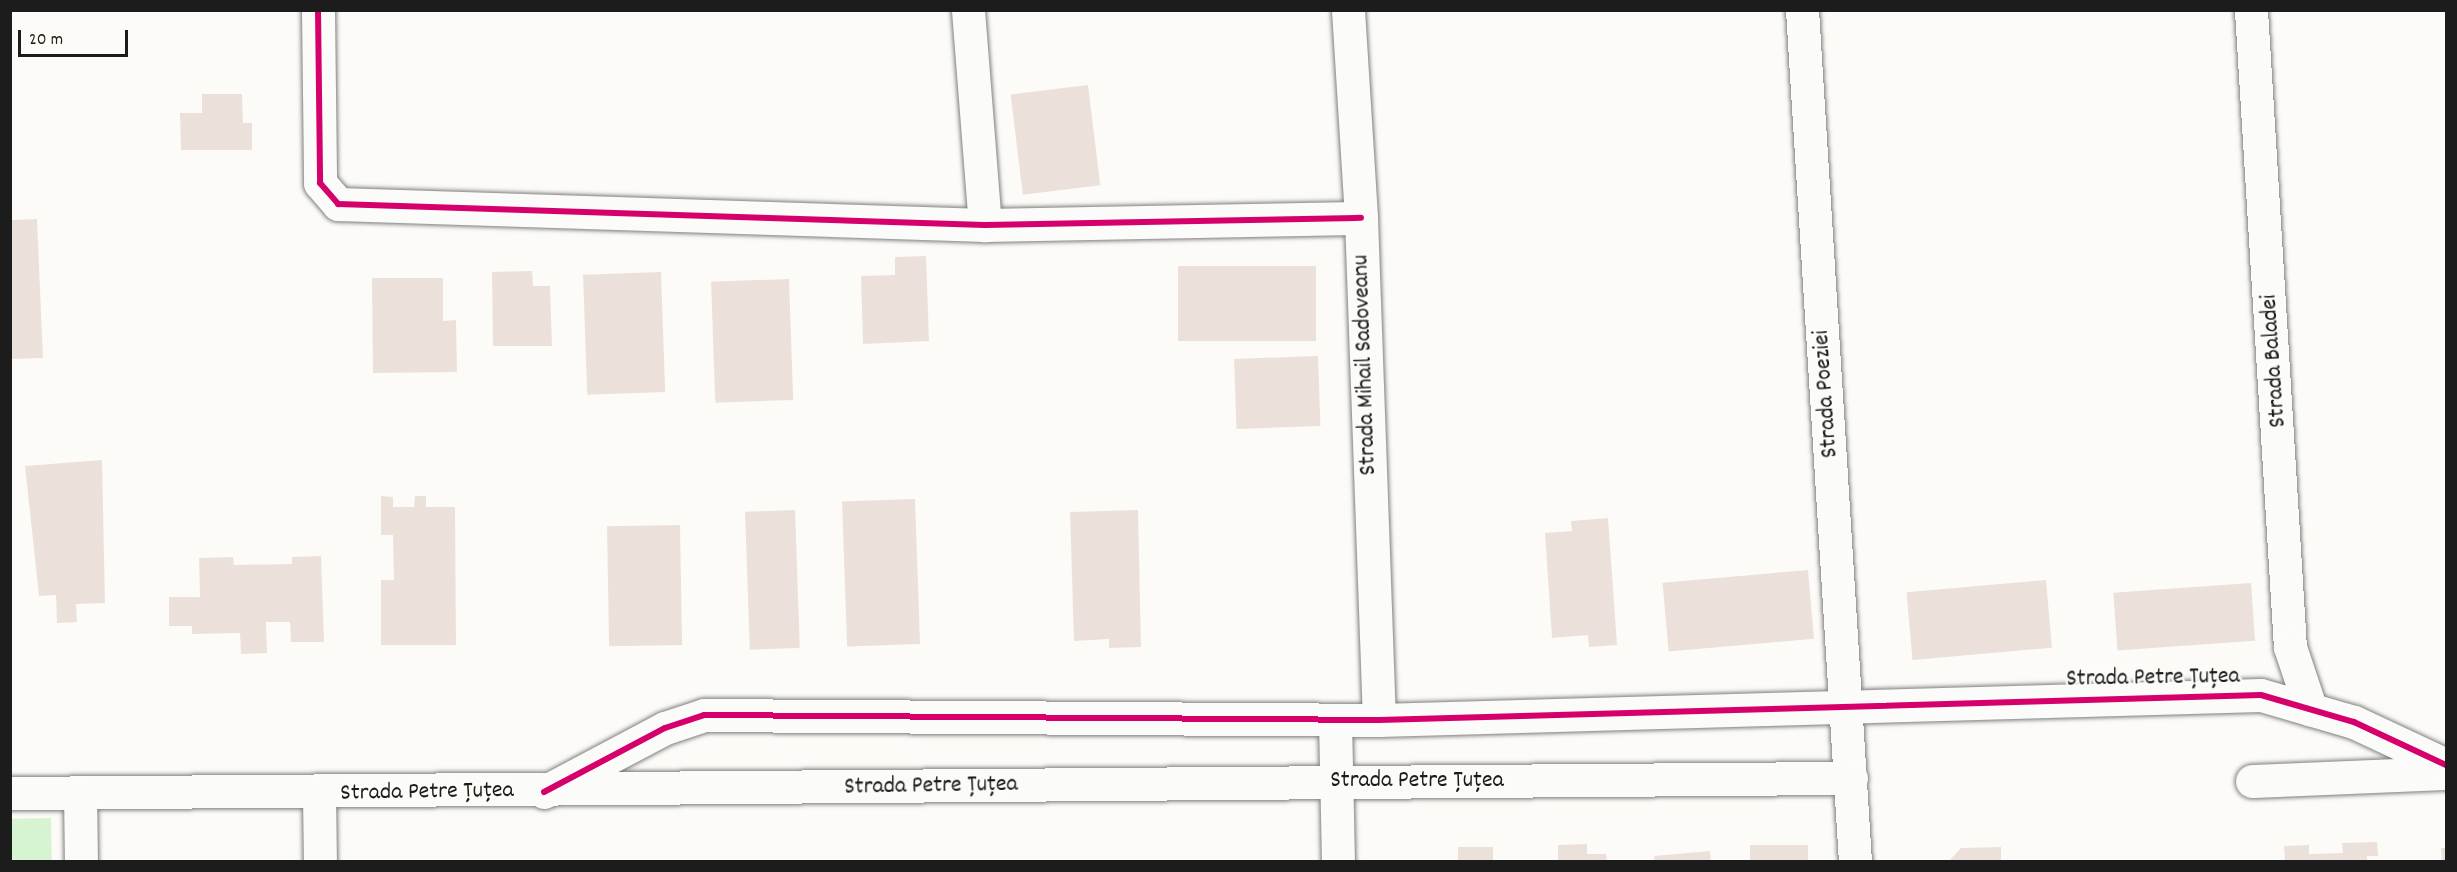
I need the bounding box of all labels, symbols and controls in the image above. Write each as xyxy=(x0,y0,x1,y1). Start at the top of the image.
scale bar xyxy=(21,18,130,56)
text: 20 m xyxy=(29,28,63,53)
street label: Strada Mihail Sadoveanu xyxy=(1348,254,1384,476)
street label: Strada Baladei xyxy=(2256,293,2294,429)
street label: Strada Poeziei xyxy=(1808,329,1846,459)
street label: Strada Petre Țuțea xyxy=(2066,663,2240,695)
street label: Strada Petre Țuțea xyxy=(1330,768,1504,796)
street label: Strada Petre Țuțea xyxy=(844,771,1018,803)
street label: Strada Petre Țuțea xyxy=(340,777,514,809)

